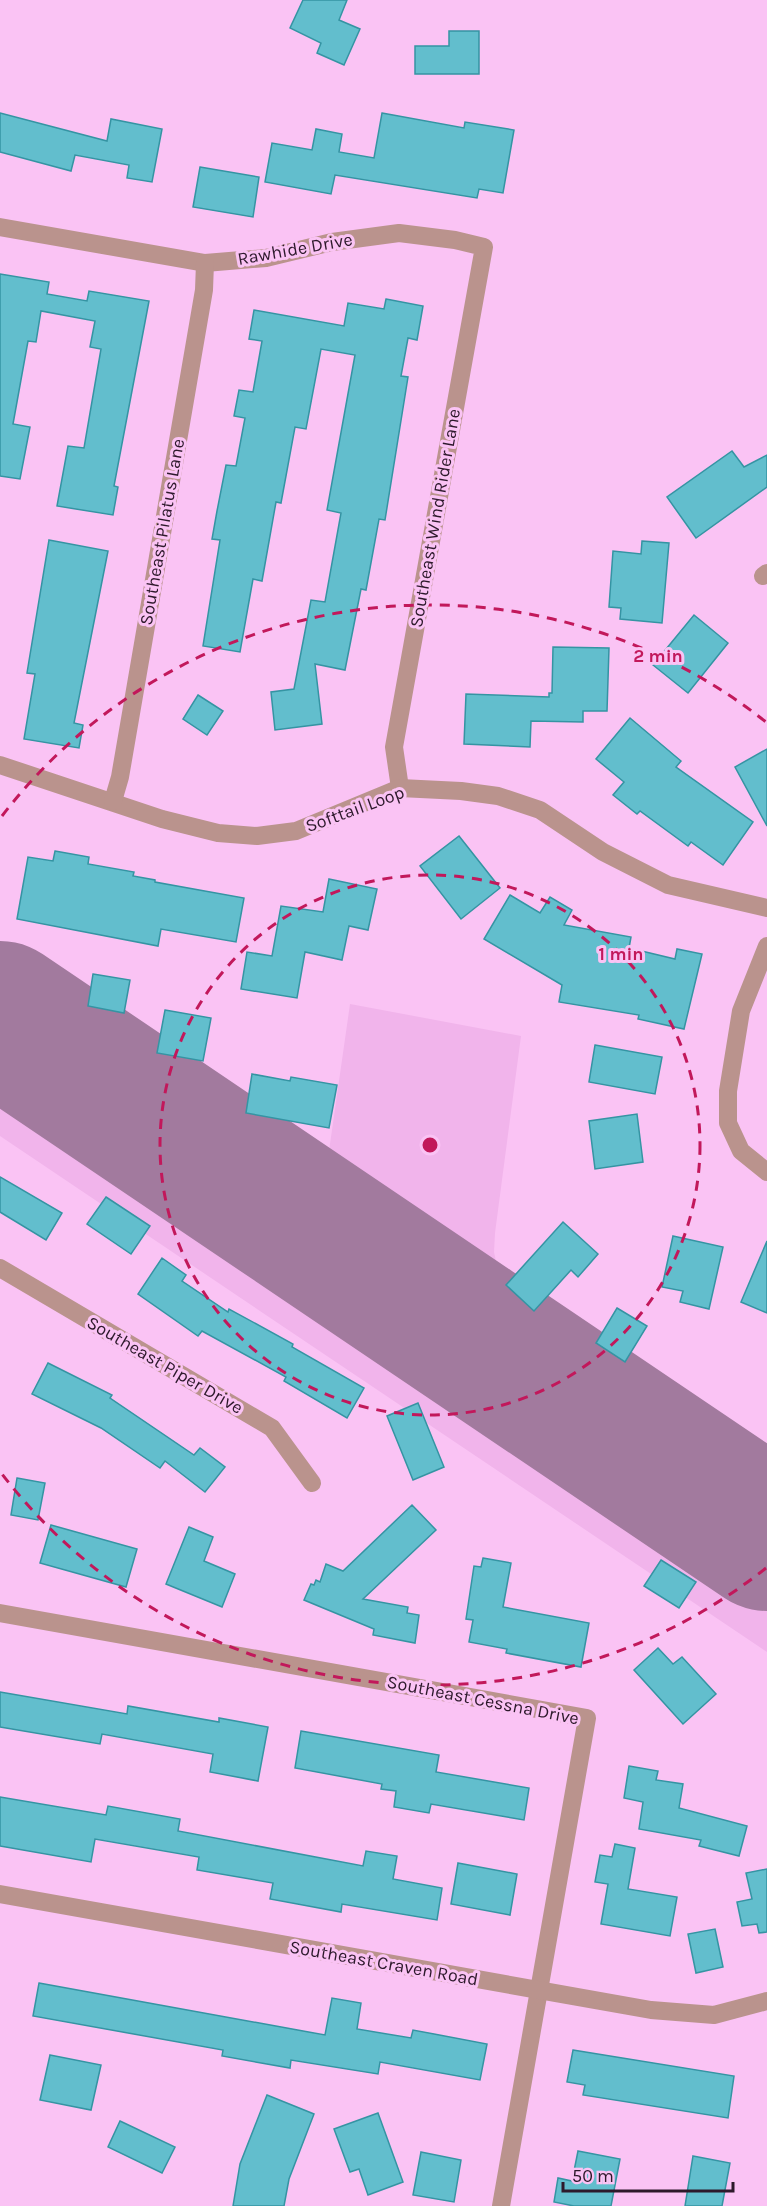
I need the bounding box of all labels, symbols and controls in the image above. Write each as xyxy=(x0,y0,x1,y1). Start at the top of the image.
street label: Rawhide Drive xyxy=(236,228,354,270)
street label: Southeast Wind Rider Lane xyxy=(405,407,465,629)
street label: Southeast Pilatus Lane xyxy=(135,437,189,627)
text: 2 min xyxy=(633,645,683,667)
street label: Softtail Loop xyxy=(303,781,407,837)
text: 1 min xyxy=(598,943,644,965)
centre of rings xyxy=(420,1135,440,1155)
street label: Southeast Piper Drive xyxy=(83,1311,247,1419)
street label: Southeast Cessna Drive xyxy=(385,1671,581,1729)
street label: Southeast Craven Road xyxy=(288,1936,480,1990)
scale bar xyxy=(563,2155,732,2193)
text: 50 m xyxy=(572,2165,614,2187)

